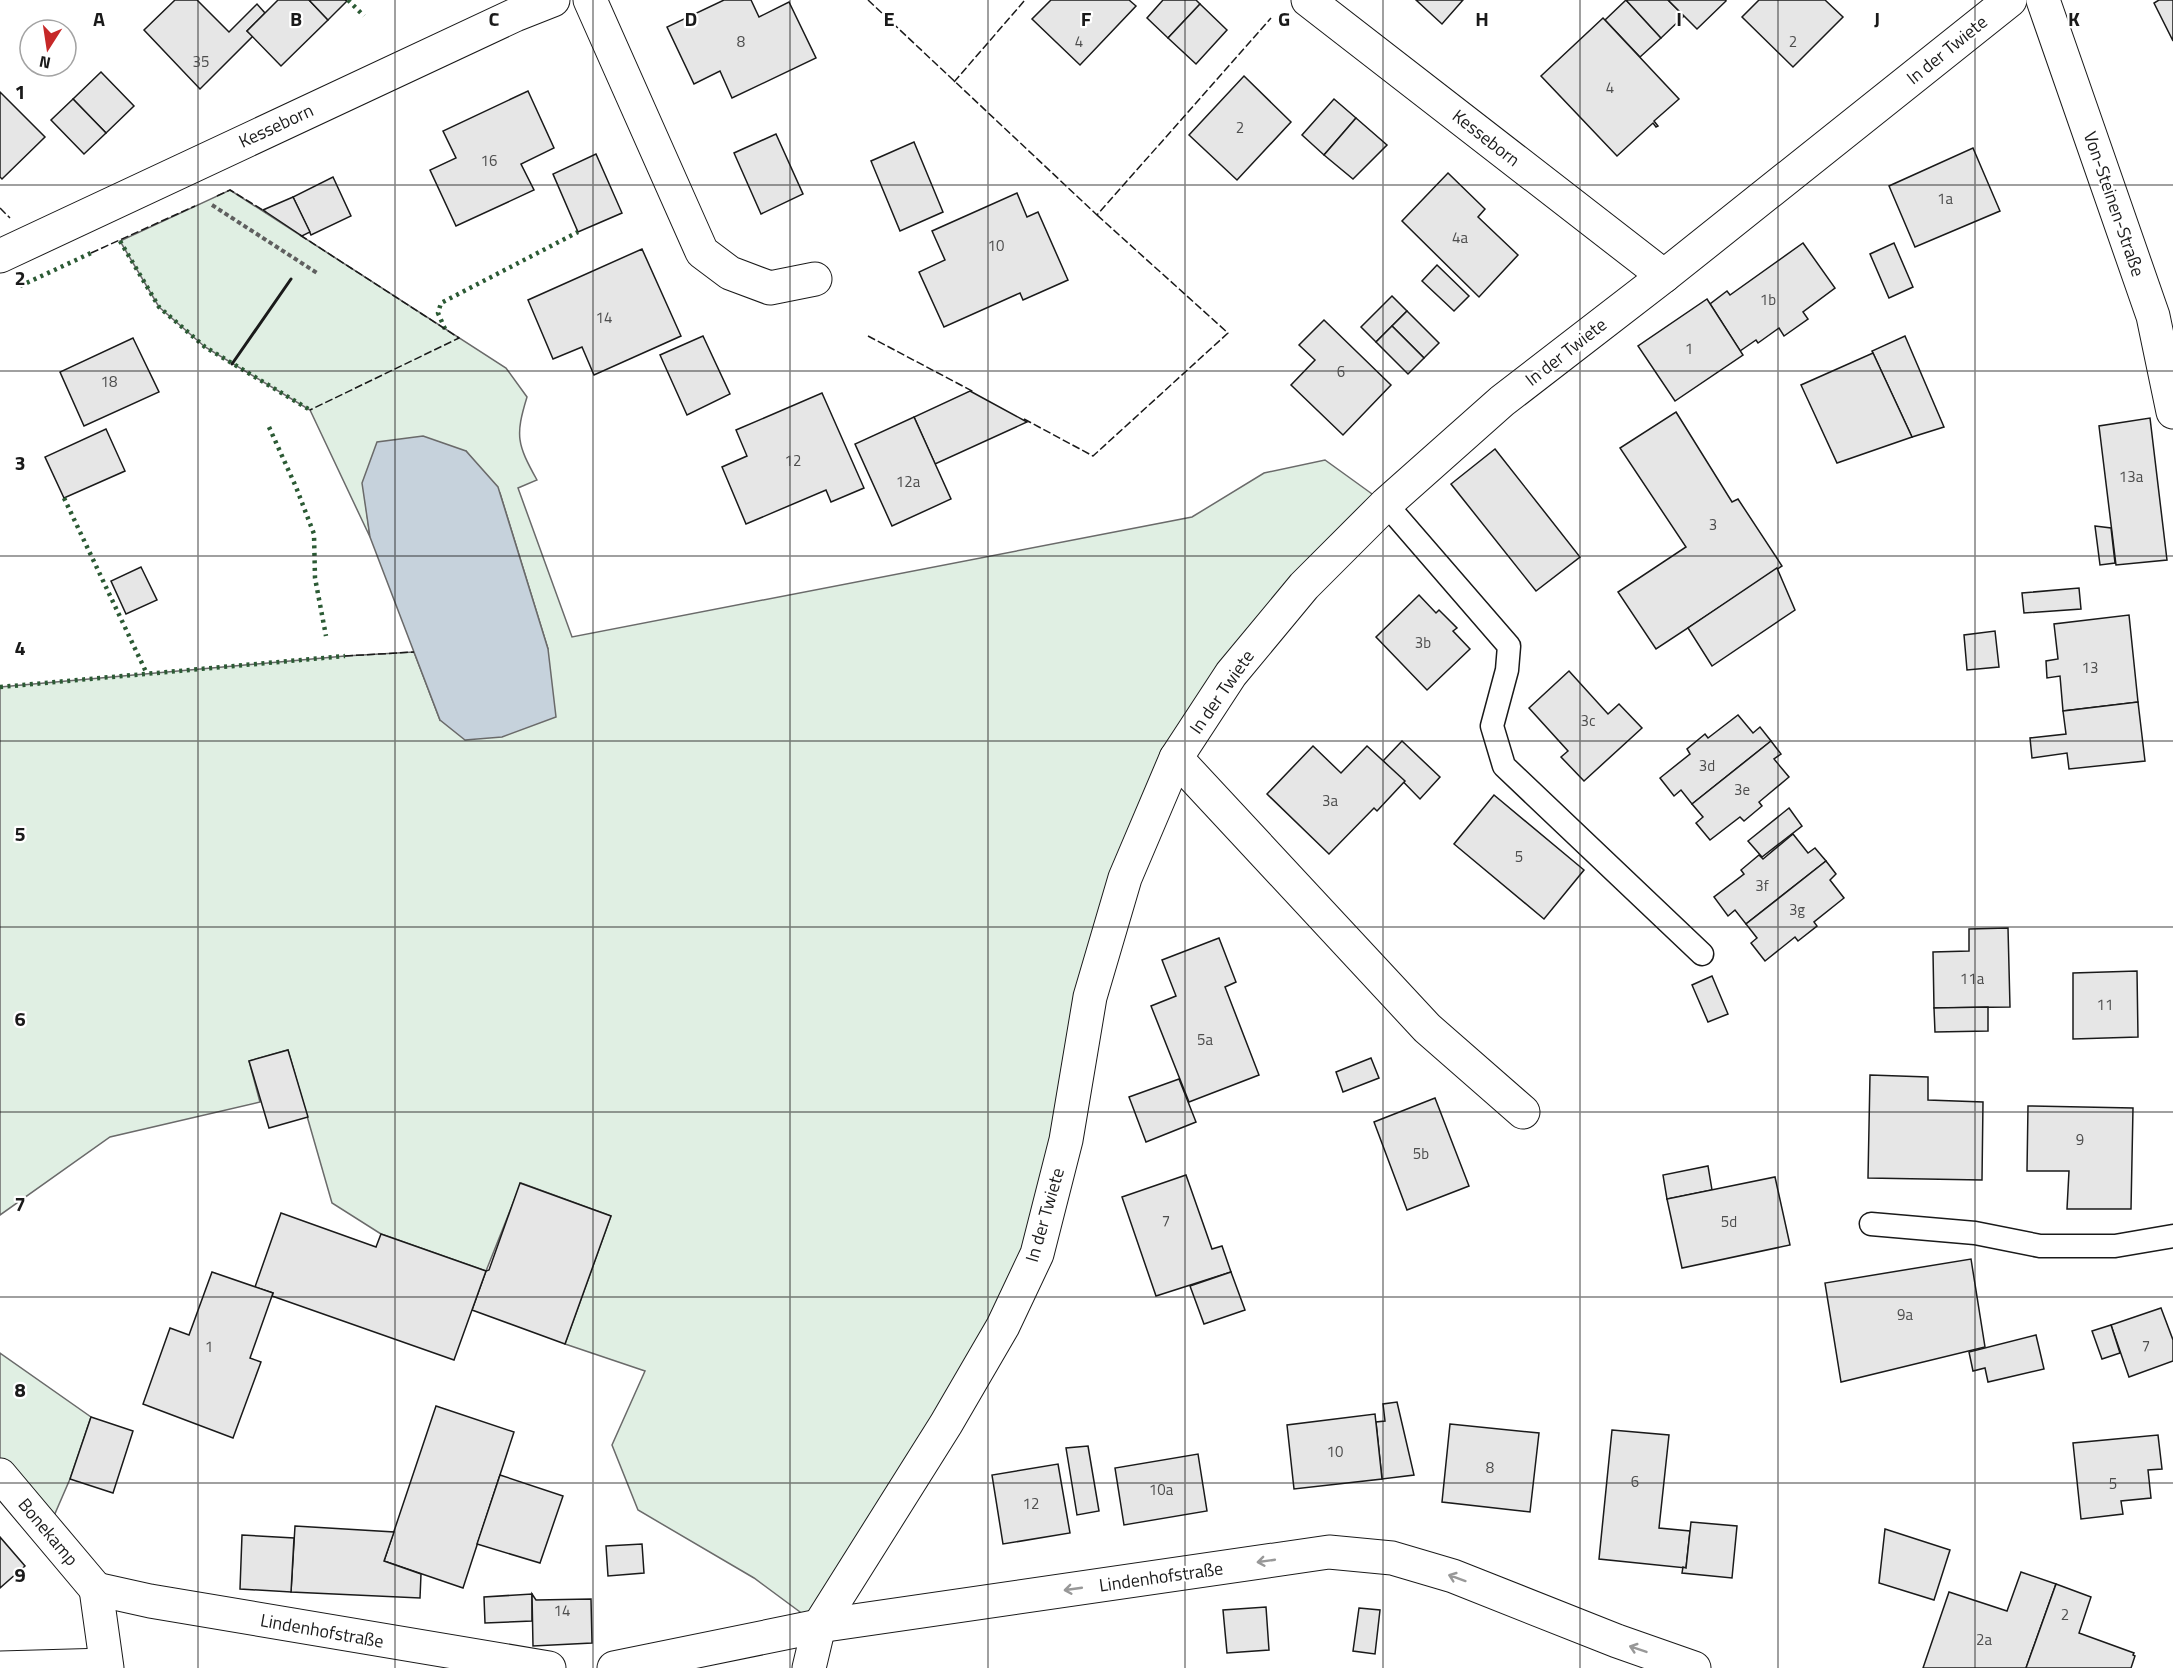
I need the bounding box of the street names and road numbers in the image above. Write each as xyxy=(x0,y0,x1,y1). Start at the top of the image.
street label: In der Twiete xyxy=(1900,9,1993,91)
street label: Kesseborn xyxy=(234,96,318,155)
street label: Kesseborn xyxy=(1447,102,1526,173)
street label: Von-Steinen-Straße xyxy=(2077,128,2152,280)
street label: In der Twiete xyxy=(1519,311,1612,392)
street label: In der Twiete xyxy=(1183,644,1261,739)
street label: In der Twiete xyxy=(1018,1164,1071,1265)
street label: Bonekamp xyxy=(12,1492,85,1572)
street label: Lindenhofstraße xyxy=(1097,1554,1225,1599)
street label: Lindenhofstraße xyxy=(258,1606,386,1655)

